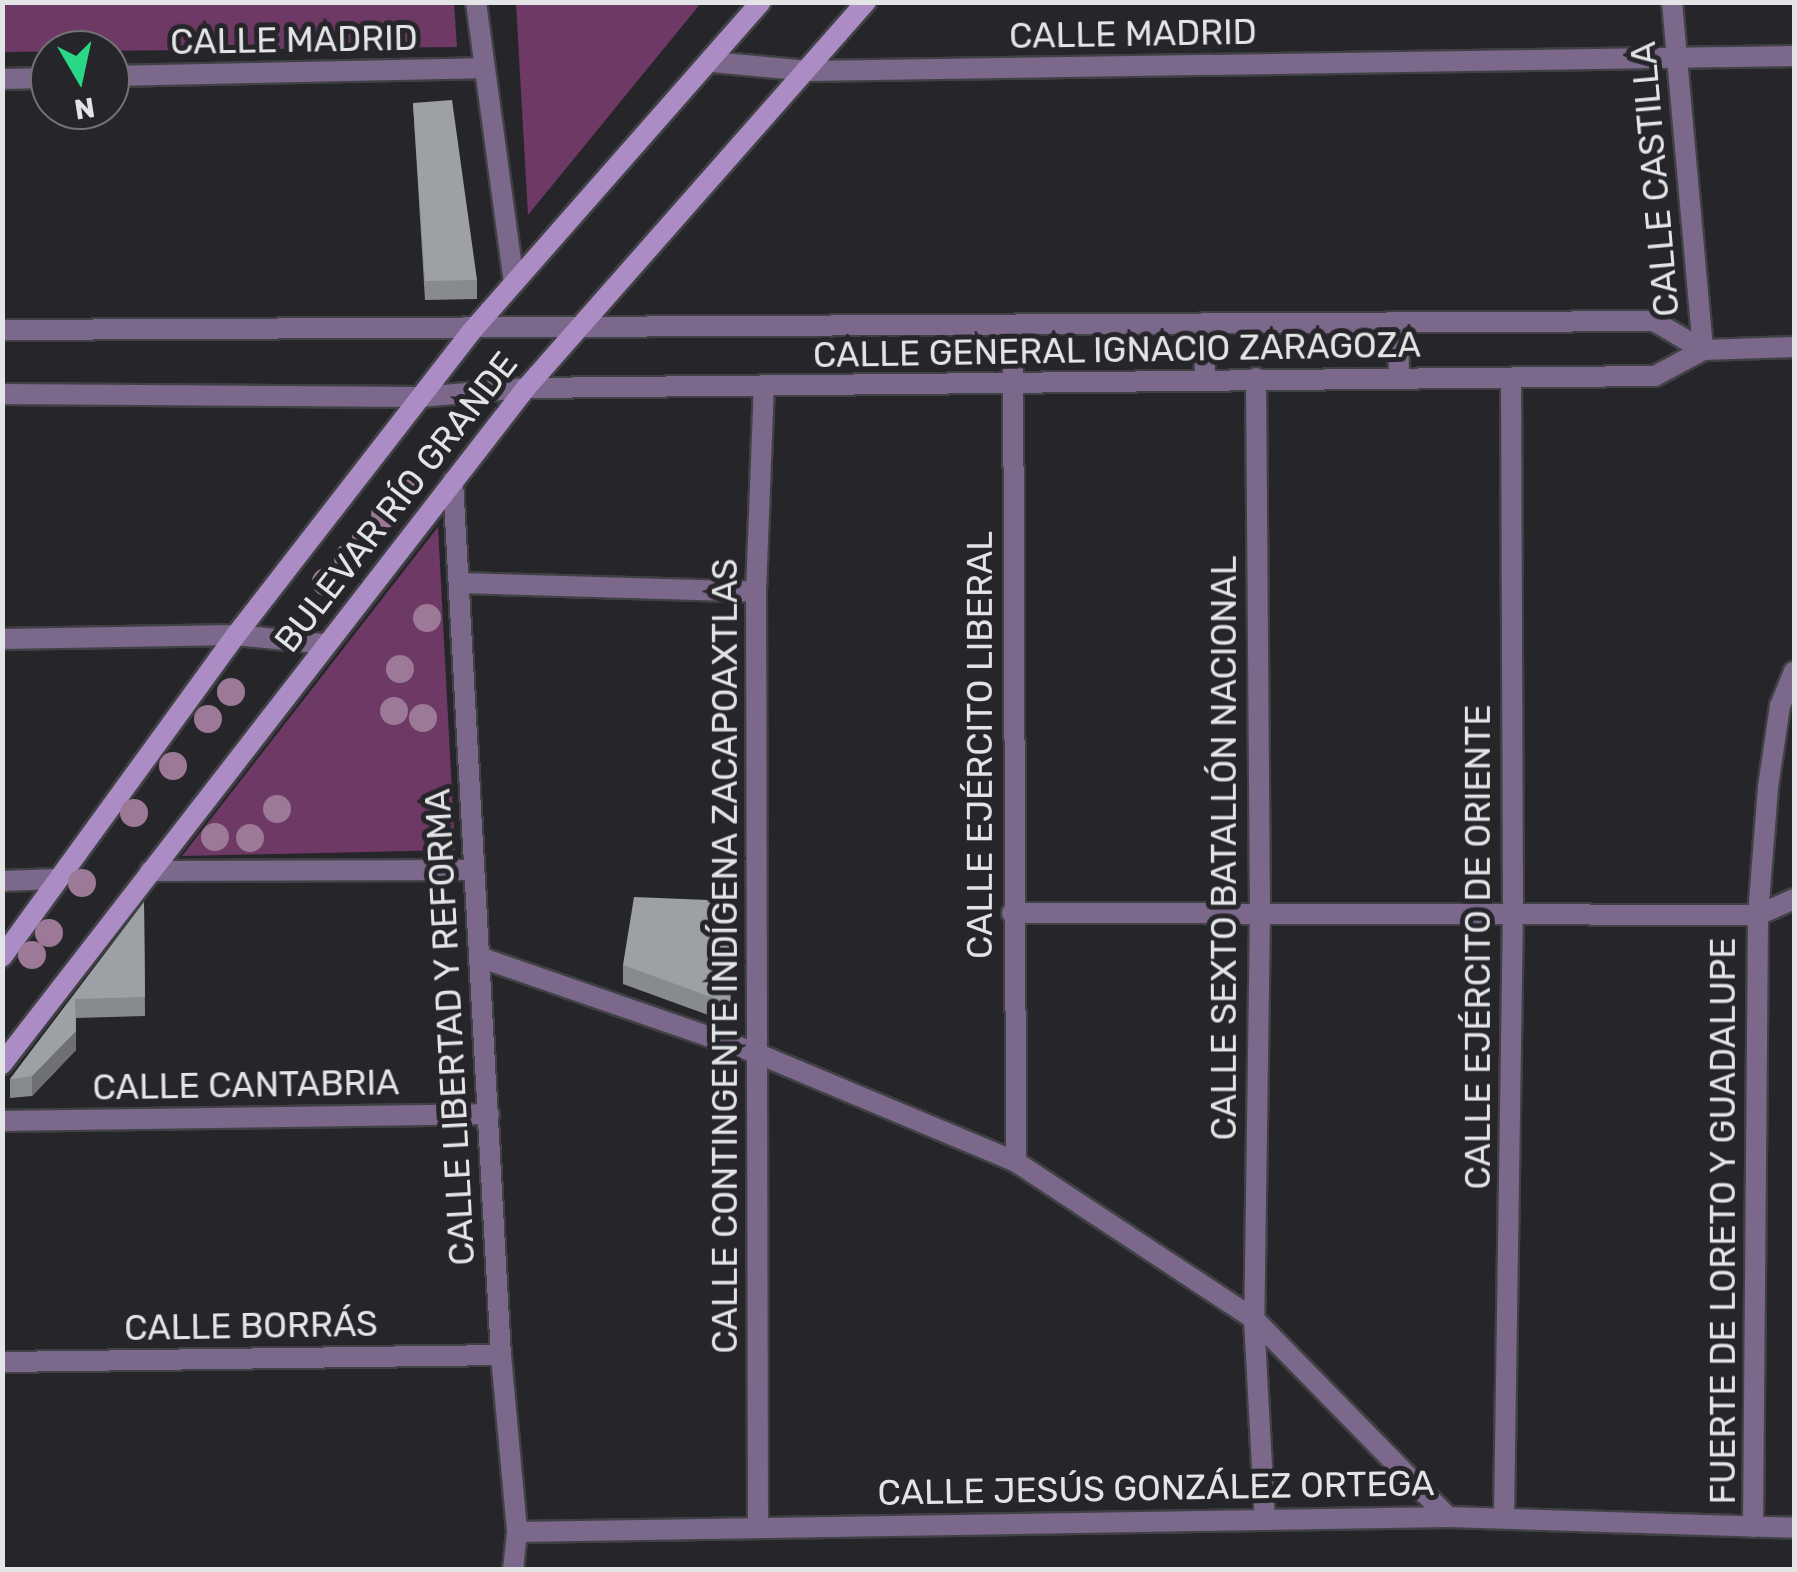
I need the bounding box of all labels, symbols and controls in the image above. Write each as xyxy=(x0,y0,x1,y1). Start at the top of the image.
street label: CALLE MADRID xyxy=(1009,11,1257,57)
street label: CALLE MADRID xyxy=(170,17,418,63)
north arrow xyxy=(30,30,130,130)
street label: CALLE CASTILLA xyxy=(1622,40,1688,318)
text: N xyxy=(72,90,97,126)
street label: CALLE GENERAL IGNACIO ZARAGOZA xyxy=(812,324,1422,376)
street label: BULEVAR RÍO GRANDE xyxy=(266,344,526,660)
street label: CALLE EJÉRCITO LIBERAL xyxy=(959,531,1001,959)
street label: CALLE SEXTO BATALLÓN NACIONAL xyxy=(1203,556,1245,1140)
street label: CALLE CONTINGENTE INDÍGENA ZACAPOAXTLAS xyxy=(704,558,746,1354)
street label: CALLE EJÉRCITO DE ORIENTE xyxy=(1457,704,1499,1190)
street label: CALLE LIBERTAD Y REFORMA xyxy=(416,786,484,1268)
street label: FUERTE DE LORETO Y GUADALUPE xyxy=(1702,937,1744,1505)
street label: CALLE CANTABRIA xyxy=(92,1061,400,1109)
street label: CALLE BORRÁS xyxy=(124,1303,378,1349)
street label: CALLE JESÚS GONZÁLEZ ORTEGA xyxy=(877,1462,1435,1514)

